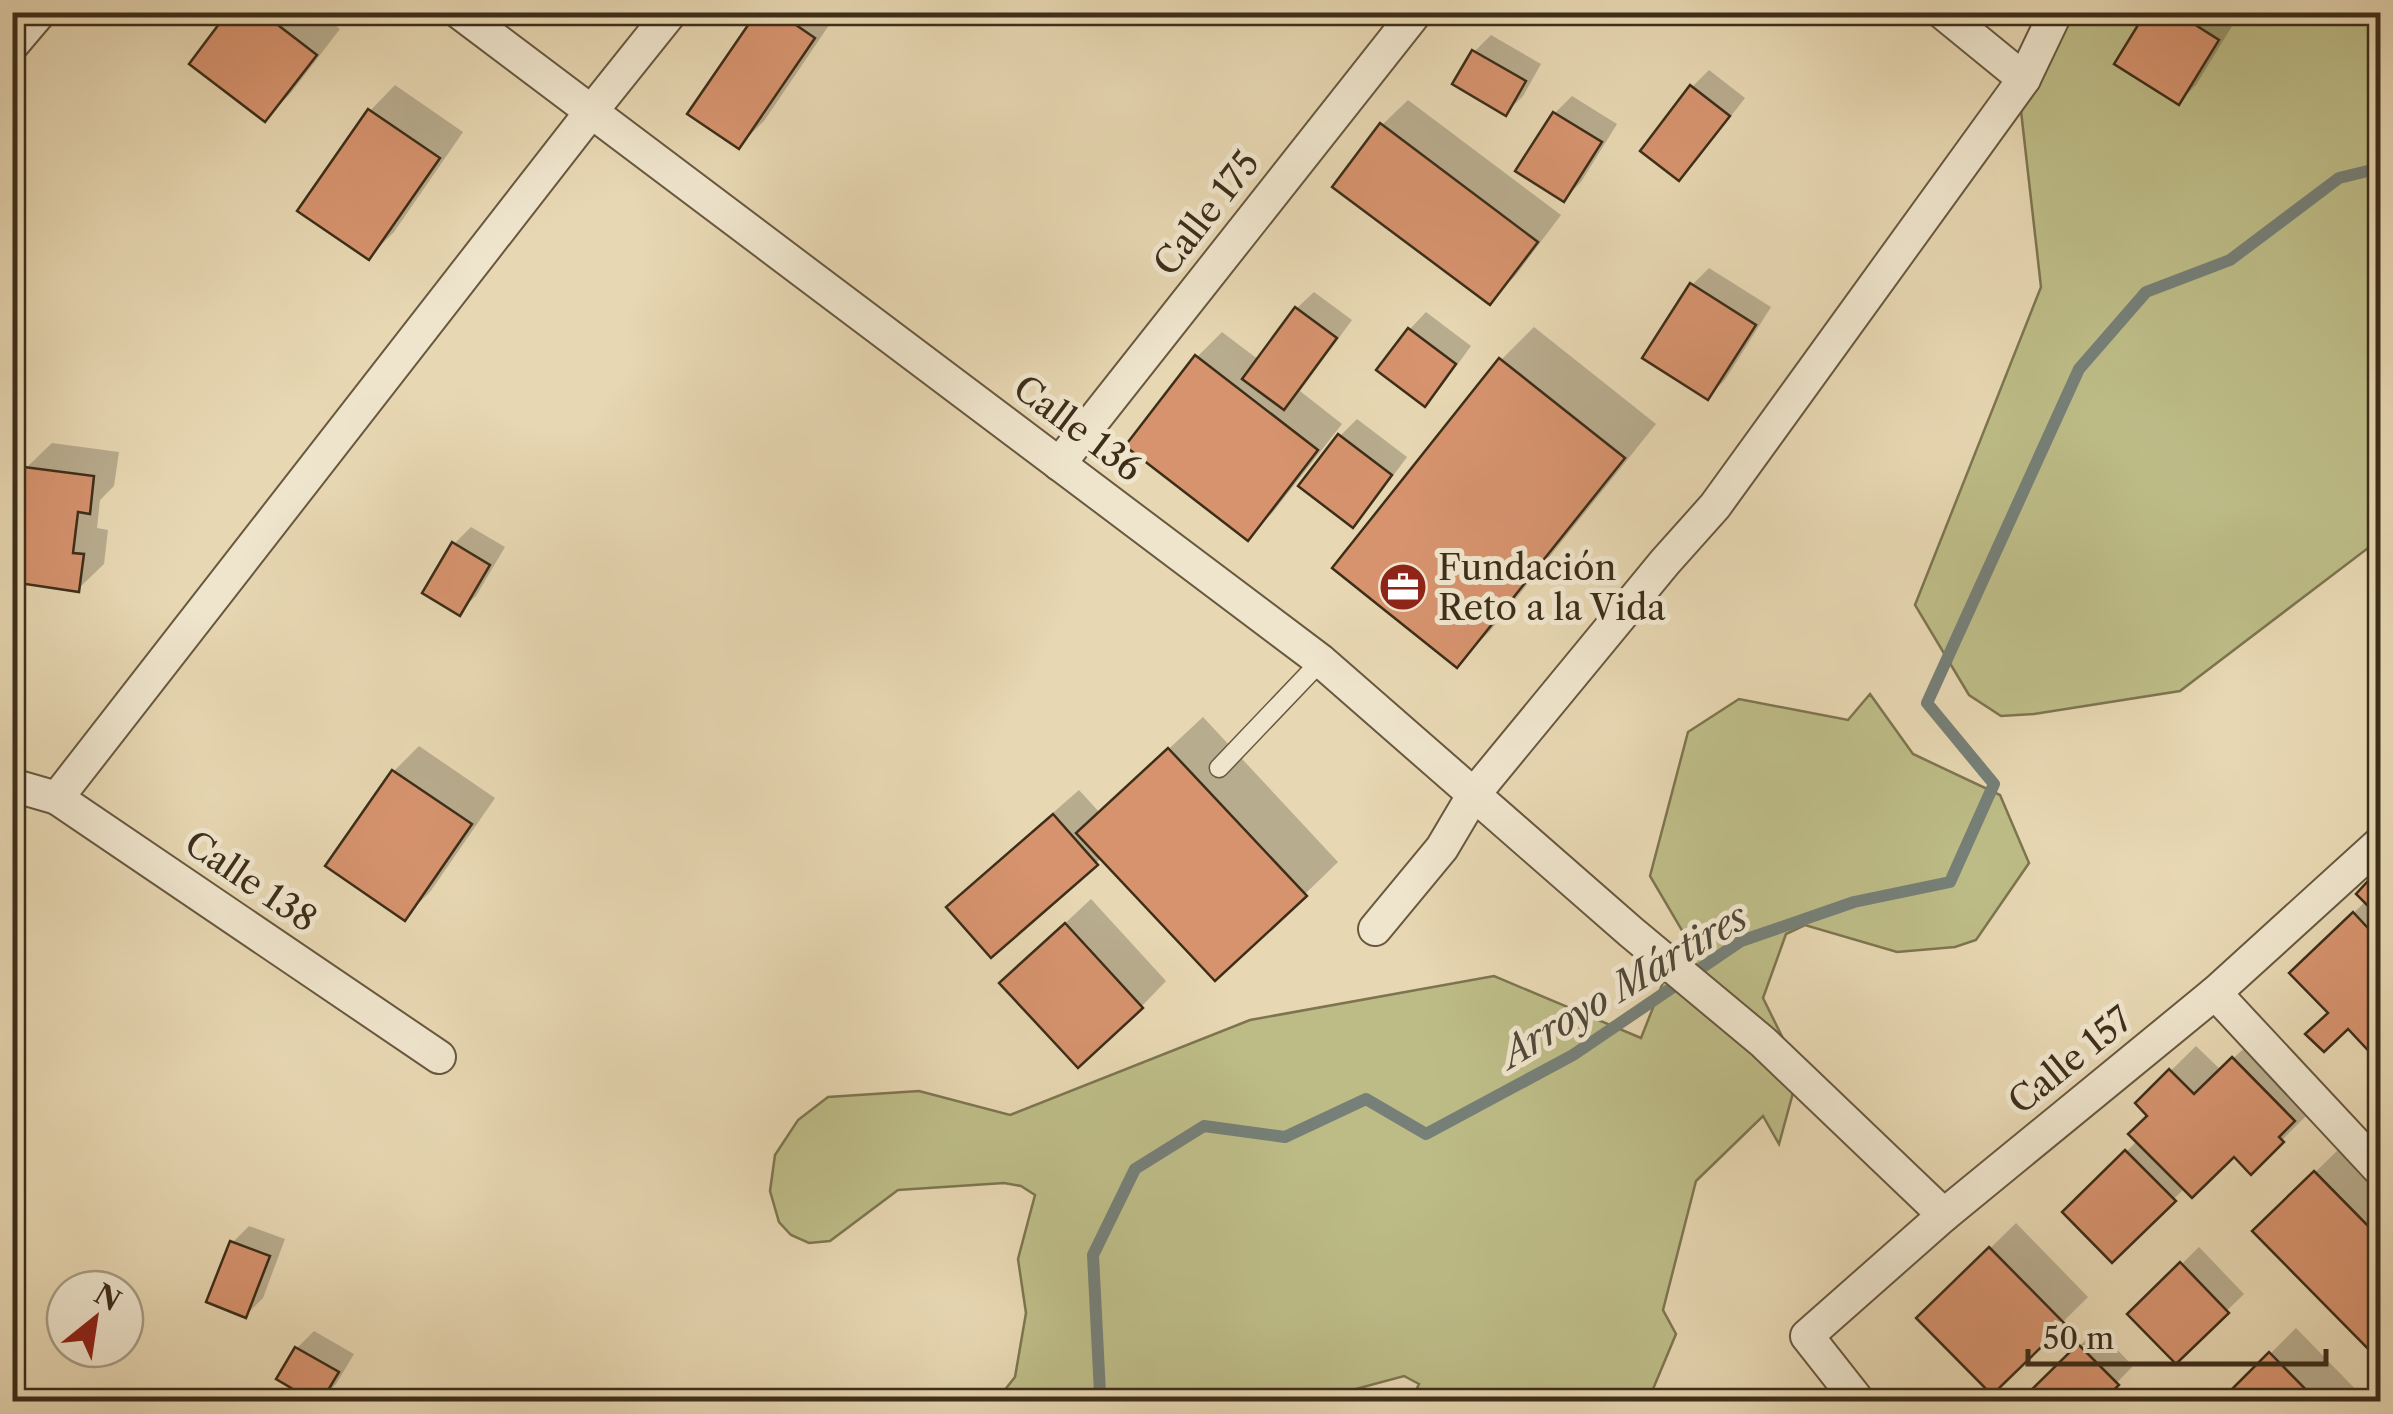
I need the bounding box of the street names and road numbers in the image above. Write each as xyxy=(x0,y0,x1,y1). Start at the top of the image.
street label: Calle 175 xyxy=(1144,142,1268,284)
street label: Calle 136 xyxy=(1005,366,1151,490)
street label: Calle 138 xyxy=(177,821,325,941)
street label: Calle 157 xyxy=(2000,997,2140,1123)

